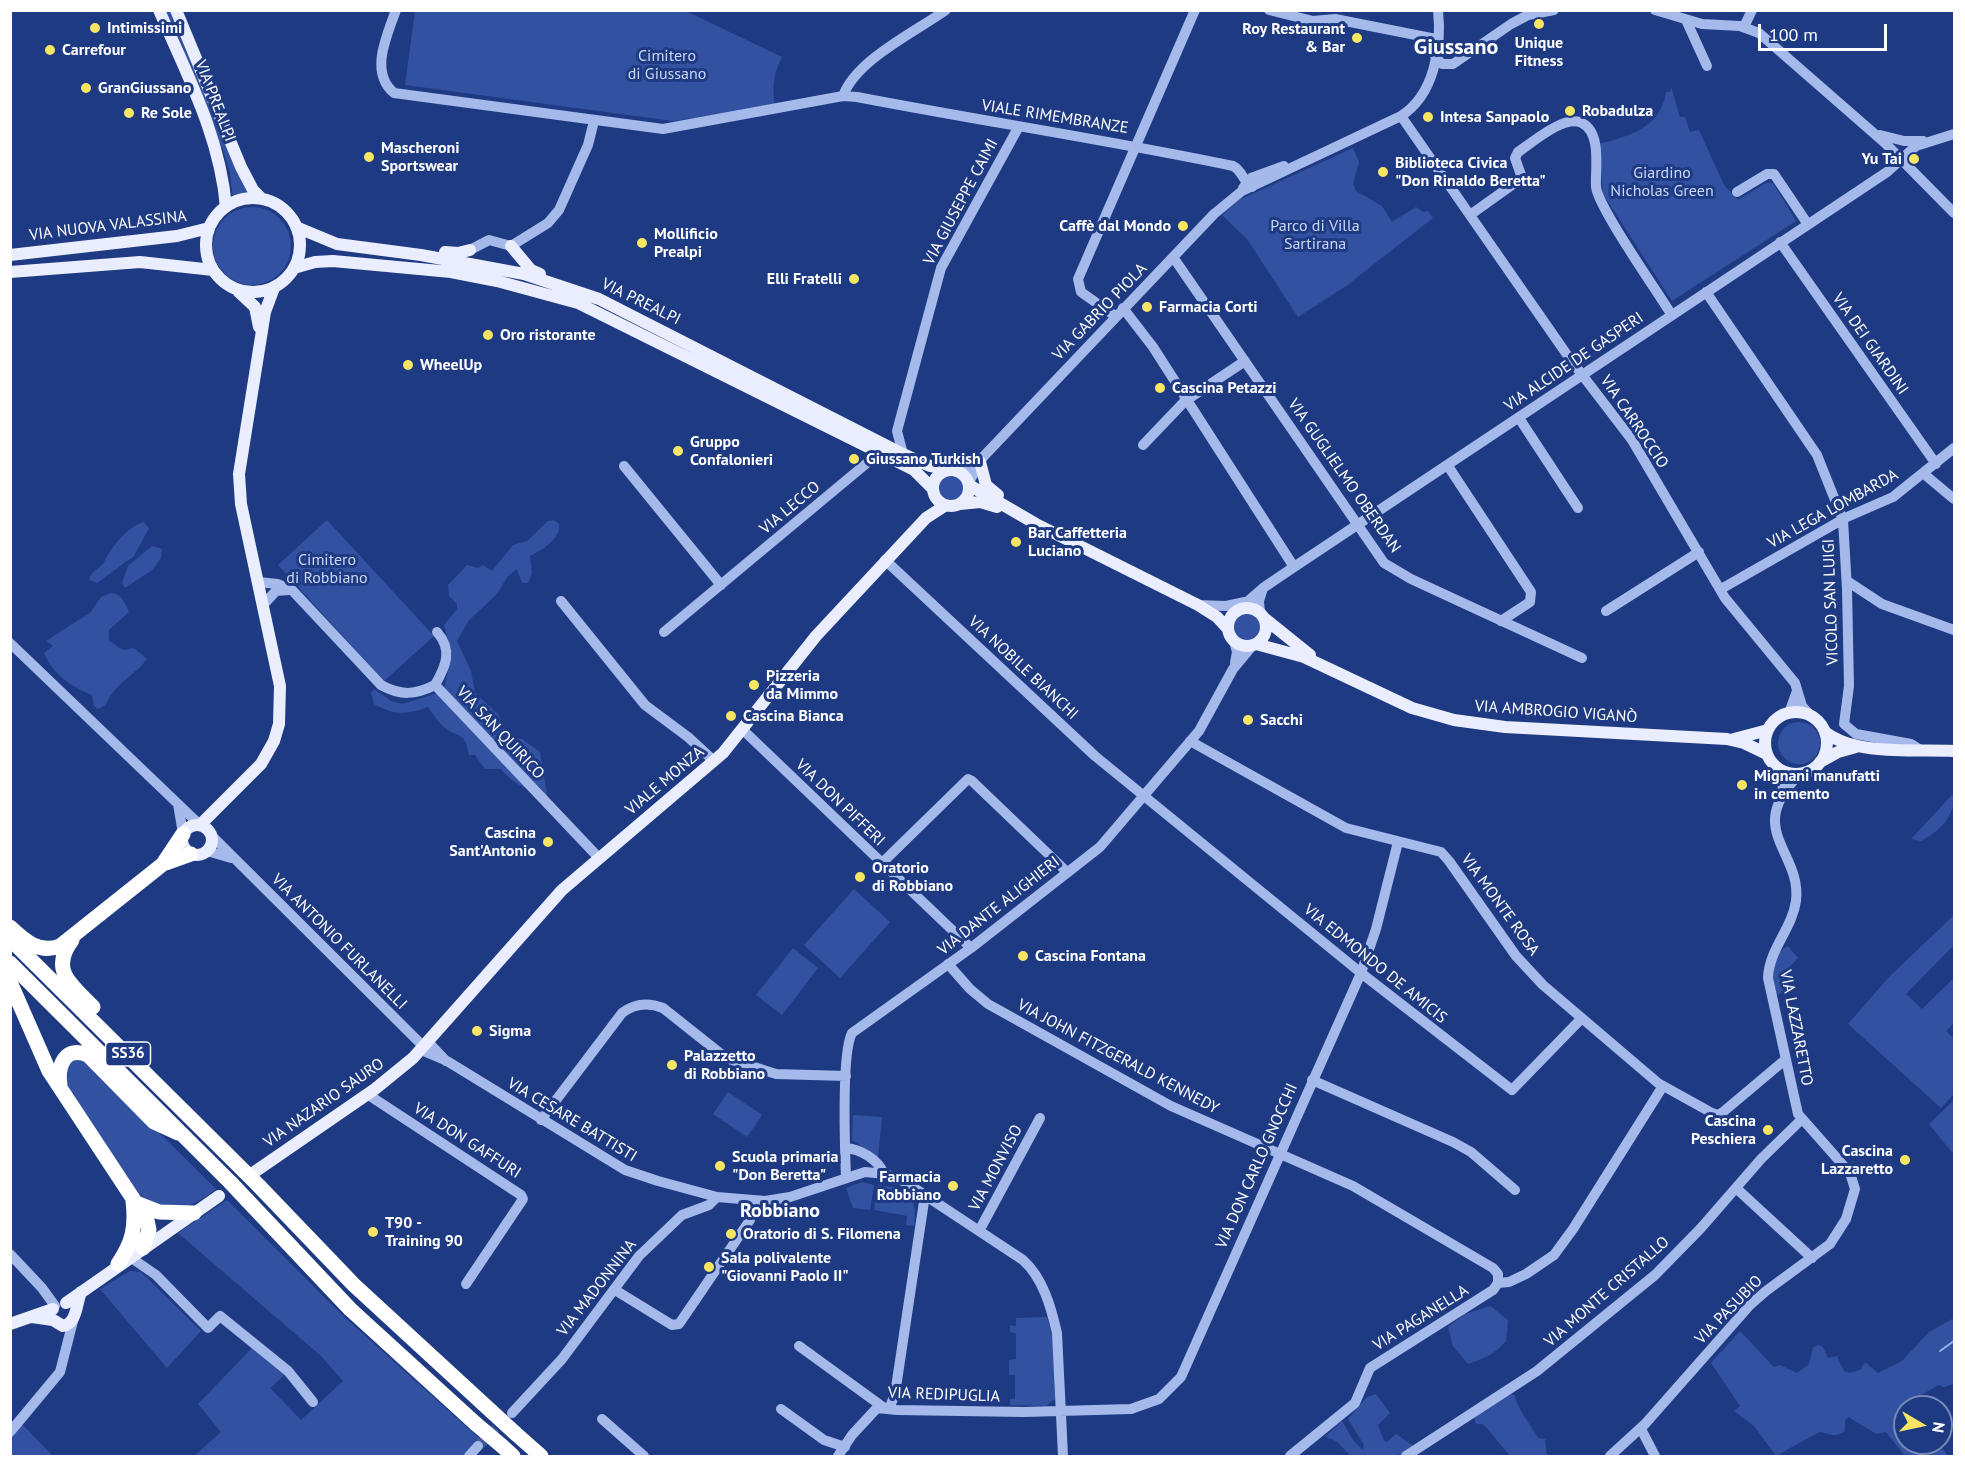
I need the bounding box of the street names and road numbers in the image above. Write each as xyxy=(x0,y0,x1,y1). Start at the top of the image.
street label: VIA PREALPI xyxy=(191,58,239,144)
street label: VIALE RIMEMBRANZE xyxy=(980,96,1130,138)
street label: VIA GIUSEPPE CAIMI xyxy=(920,136,1002,268)
street label: VIA NUOVA VALASSINA xyxy=(28,207,188,245)
street label: VIA GABRIO PIOLA xyxy=(1049,259,1151,365)
street label: VIA PREALPI xyxy=(598,275,684,329)
street label: VIA DEI GIARDINI xyxy=(1828,290,1912,398)
street label: VIA ALCIDE DE GASPERI xyxy=(1501,308,1647,416)
street label: VIA CARROCCIO xyxy=(1596,372,1672,472)
street label: VIA GUGLIELMO OBERDAN xyxy=(1283,395,1405,557)
street label: VIA LEGA LOMBARDA xyxy=(1764,465,1902,553)
street label: VIA LECCO xyxy=(756,477,824,539)
street label: VICOLO SAN LUIGI xyxy=(1819,538,1843,666)
street label: VIA NOBILE BIANCHI xyxy=(964,612,1082,724)
street label: VIA SAN QUIRICO xyxy=(452,683,548,783)
street label: VIA AMBROGIO VIGANÒ xyxy=(1474,697,1638,727)
street label: VIALE MONZA xyxy=(622,743,708,819)
street label: VIA DON PIFFERI xyxy=(791,756,889,850)
street label: VIA MONTE ROSA xyxy=(1457,850,1543,960)
street label: VIA DANTE ALIGHIERI xyxy=(934,852,1064,960)
street label: VIA ANTONIO FURLANELLI xyxy=(267,870,411,1014)
street label: VIA EDMONDO DE AMICIS xyxy=(1300,900,1450,1028)
street label: VIA LAZZARETTO xyxy=(1775,969,1817,1087)
street label: VIA JOHN FITZGERALD KENNEDY xyxy=(1014,996,1222,1118)
road number: SS36 xyxy=(106,1042,150,1066)
street label: VIA NAZARIO SAURO xyxy=(260,1054,388,1152)
street label: VIA CESARE BATTISTI xyxy=(504,1074,640,1166)
street label: VIA DON CARLO GNOCCHI xyxy=(1212,1081,1302,1251)
street label: VIA DON GAFFURI xyxy=(410,1099,524,1183)
street label: VIA MONVISO xyxy=(965,1122,1027,1214)
street label: VIA MONTE CRISTALLO xyxy=(1541,1233,1673,1351)
street label: VIA MADONNINA xyxy=(553,1236,641,1340)
street label: VIA PASUBIO xyxy=(1691,1271,1767,1349)
street label: VIA PAGANELLA xyxy=(1370,1281,1472,1355)
street label: VIA REDIPUGLIA xyxy=(888,1383,1000,1407)

